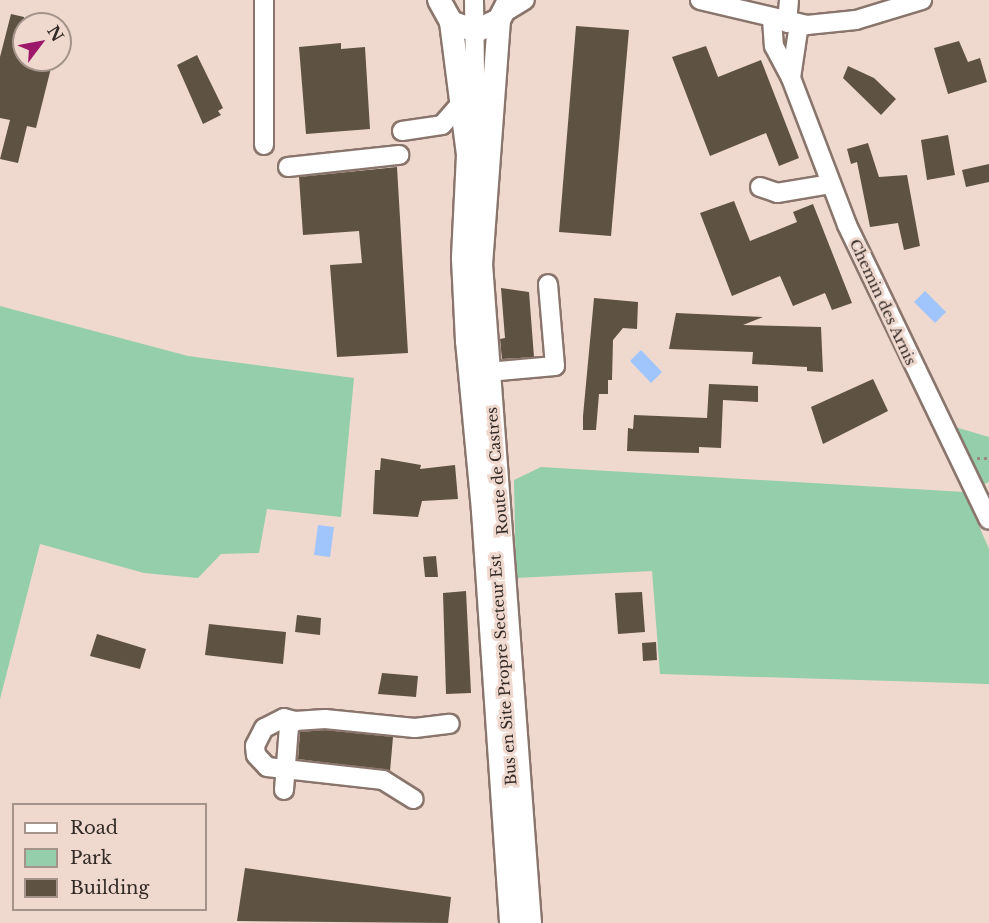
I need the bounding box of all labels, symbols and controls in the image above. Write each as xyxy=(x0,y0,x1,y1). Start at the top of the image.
north arrow xyxy=(12,12,72,72)
text: N xyxy=(43,22,68,45)
street label: Chemin des Arnis xyxy=(846,236,920,368)
street label: Route de Castres xyxy=(482,406,512,536)
street label: Bus en Site Propre Secteur Est xyxy=(486,554,520,786)
legend xyxy=(12,803,207,911)
text: Road xyxy=(70,817,118,839)
text: Park xyxy=(70,847,112,869)
text: Building xyxy=(70,877,149,899)

